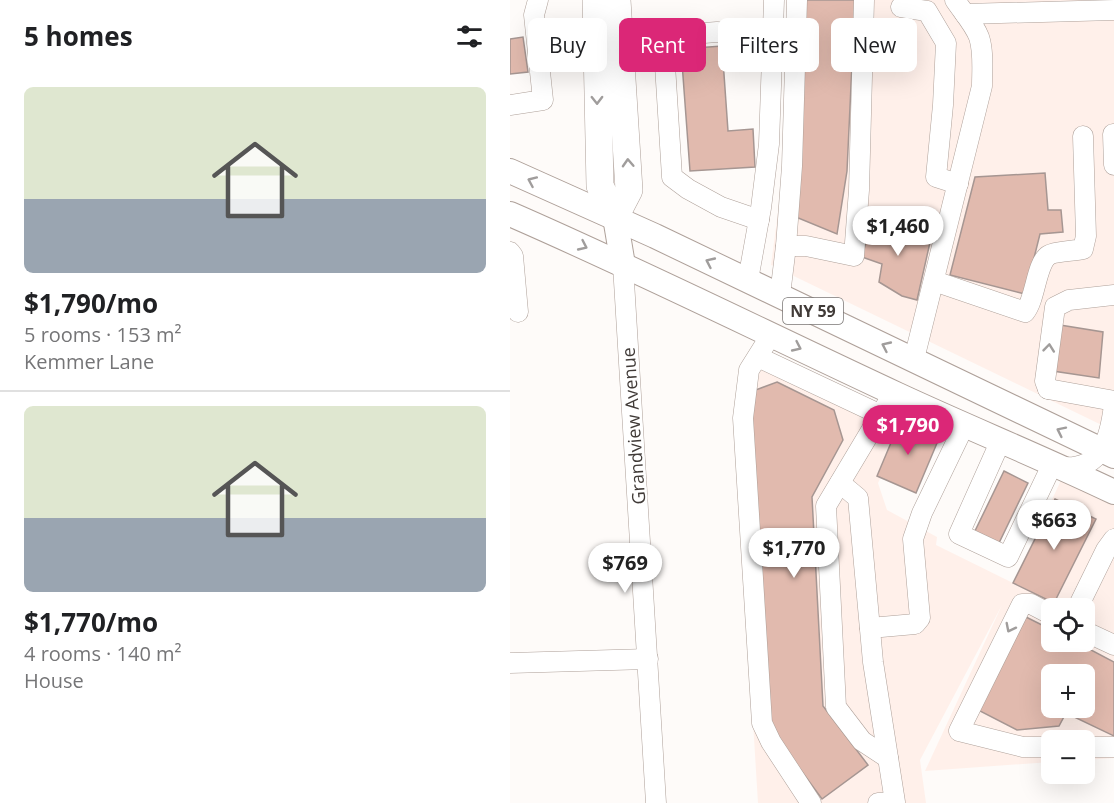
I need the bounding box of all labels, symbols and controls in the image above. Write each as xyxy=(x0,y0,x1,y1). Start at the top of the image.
text: 5 homes xyxy=(24,18,133,54)
chip: Buy xyxy=(528,18,607,72)
chip: Rent xyxy=(619,18,706,72)
chip: Filters xyxy=(718,18,819,72)
chip: New xyxy=(831,18,917,72)
icon: filters xyxy=(453,20,486,53)
one-way arrow xyxy=(591,96,603,105)
icon: home xyxy=(201,126,309,234)
one-way arrow xyxy=(621,158,634,167)
one-way arrow xyxy=(528,176,539,188)
pin: $1,460 xyxy=(849,206,947,257)
text: $1,460 xyxy=(867,212,929,239)
one-way arrow xyxy=(576,239,587,251)
one-way arrow xyxy=(705,258,716,270)
text: $1,790/mo xyxy=(24,285,158,321)
road number: NY 59 xyxy=(783,298,843,324)
text: 5 rooms · 153 m² xyxy=(24,321,182,348)
one-way arrow xyxy=(790,340,801,352)
one-way arrow xyxy=(881,341,892,353)
one-way arrow xyxy=(1042,344,1055,353)
street label: Grandview Avenue xyxy=(616,347,650,505)
text: Kemmer Lane xyxy=(24,348,154,375)
pin: $1,790 xyxy=(859,405,957,456)
text: $1,790 xyxy=(877,411,939,438)
one-way arrow xyxy=(1057,426,1068,438)
icon: home xyxy=(201,445,309,553)
pin: $663 xyxy=(1018,500,1090,551)
text: $663 xyxy=(1031,506,1077,533)
pin: $1,770 xyxy=(745,528,843,579)
text: $1,770 xyxy=(763,534,825,561)
pin: $769 xyxy=(589,543,661,594)
text: $769 xyxy=(602,549,648,576)
map controls xyxy=(1041,598,1095,784)
button: locate xyxy=(1041,598,1095,652)
text: $1,770/mo xyxy=(24,604,158,640)
one-way arrow xyxy=(1006,622,1017,633)
text: 4 rooms · 140 m² xyxy=(24,640,182,667)
button: + xyxy=(1041,664,1095,718)
text: House xyxy=(24,667,84,694)
button: − xyxy=(1041,730,1095,784)

